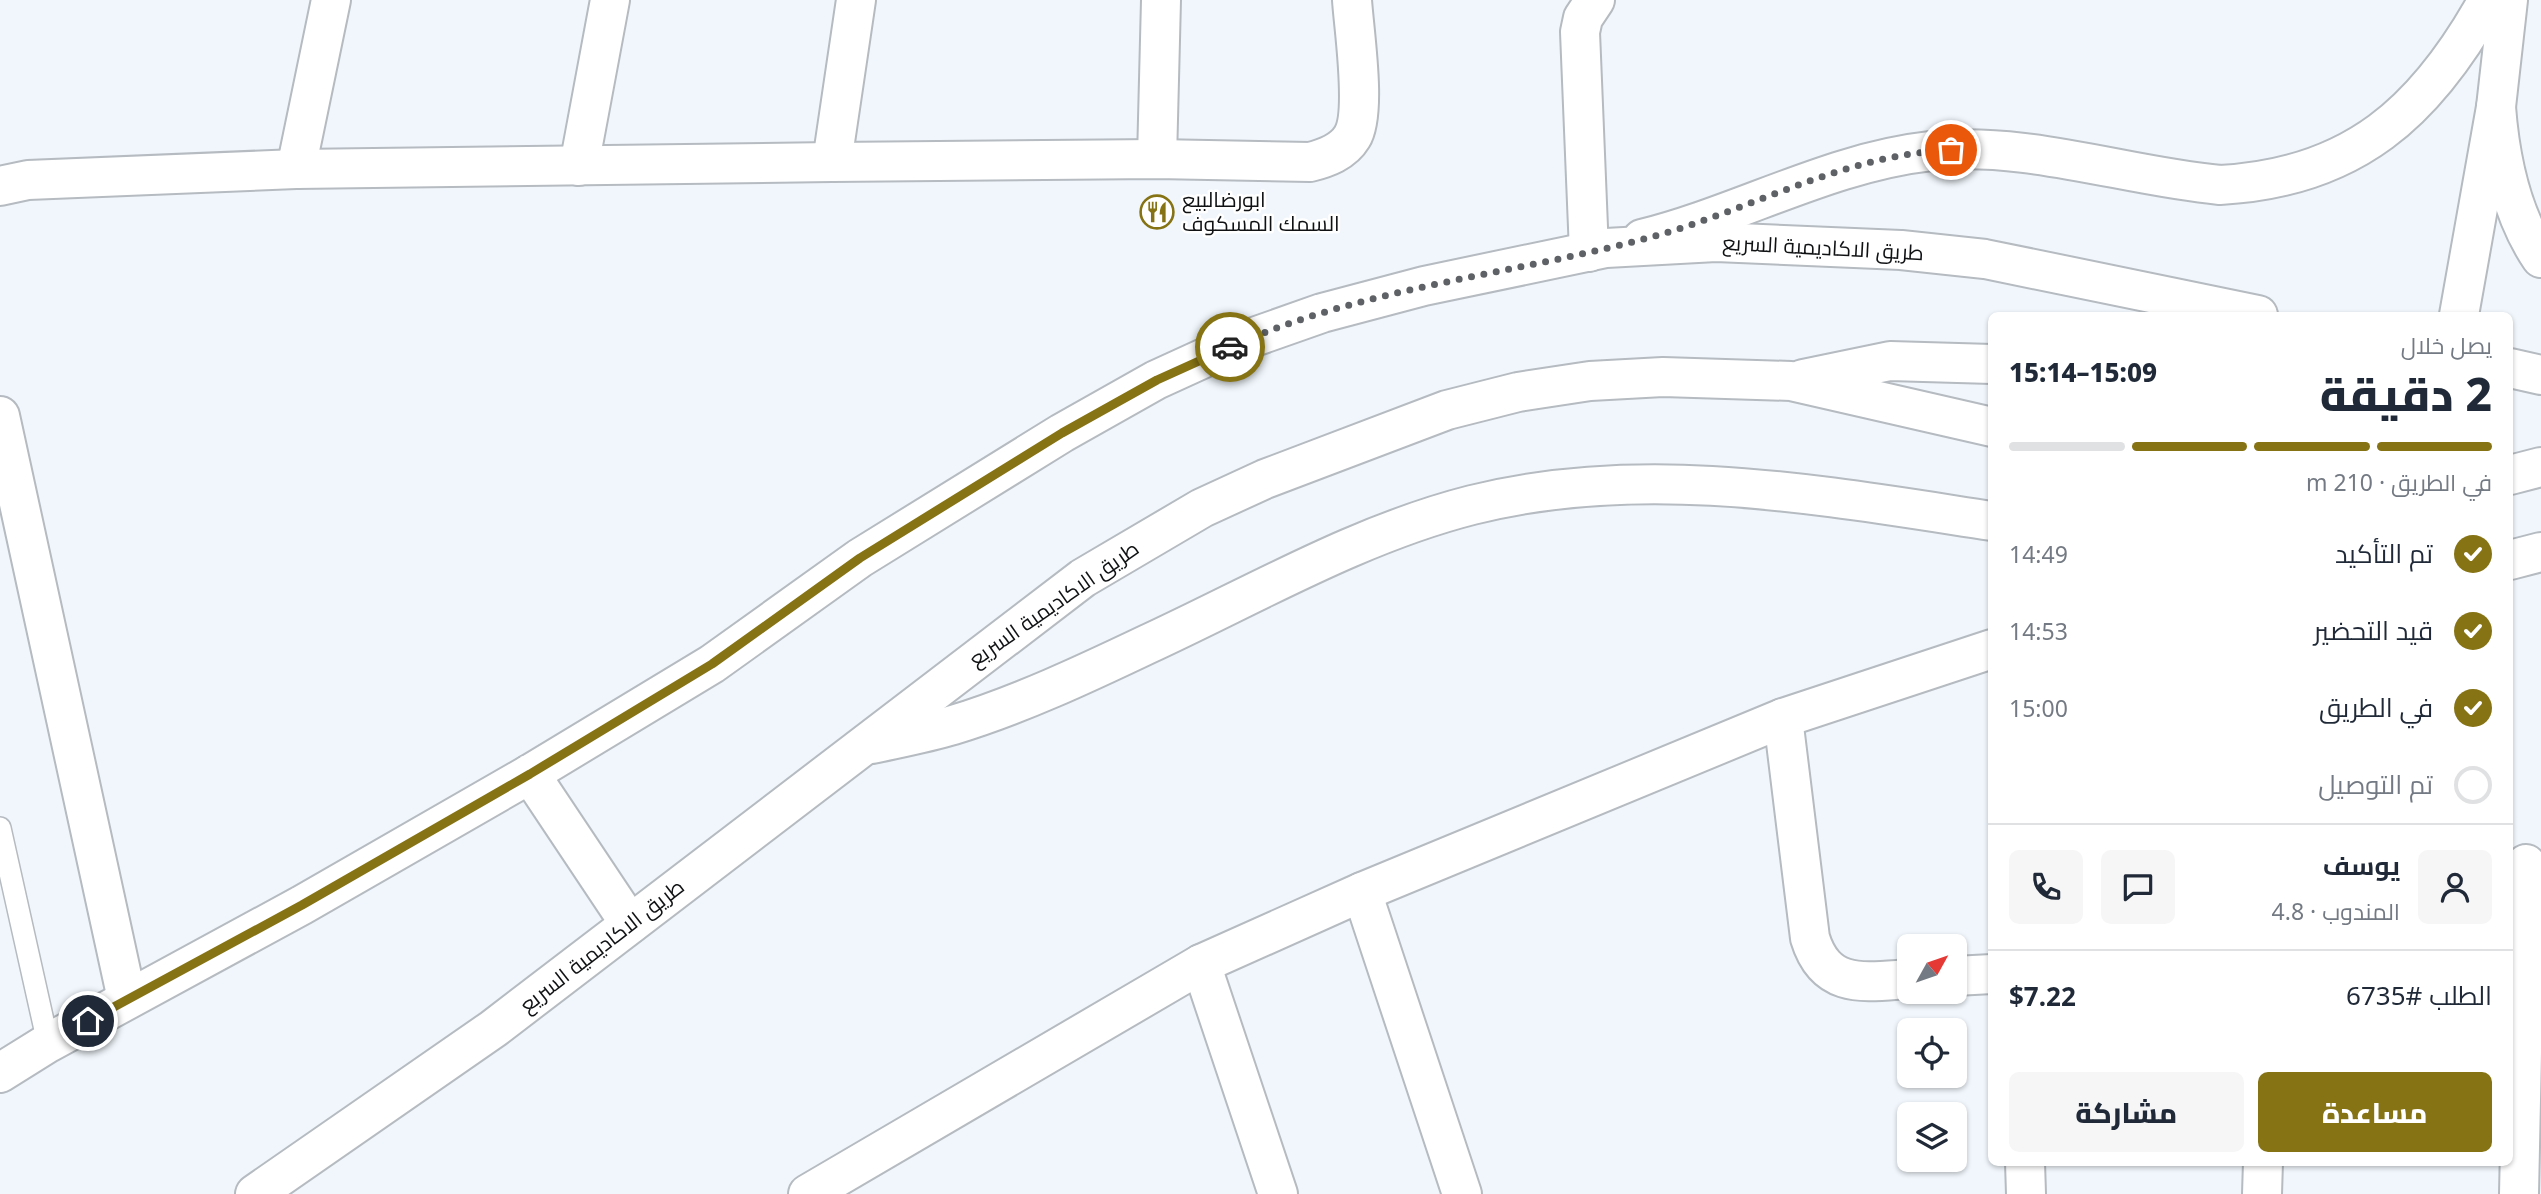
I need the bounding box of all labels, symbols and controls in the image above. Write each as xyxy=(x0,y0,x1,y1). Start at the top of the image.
pin xyxy=(1921,120,1981,180)
icon: bag xyxy=(1932,131,1970,169)
place label: ابورضالبيع السمك المسكوف xyxy=(1182,185,1340,237)
restaurant icon: ابورضالبيع السمك المسكوف xyxy=(1138,193,1176,231)
street label: طريق الاكاديمية السريع xyxy=(1722,228,1924,267)
courier xyxy=(1195,312,1265,382)
icon: car xyxy=(1211,328,1249,366)
text: يصل خلال xyxy=(2401,329,2492,361)
text: 15:09–15:14 xyxy=(2009,354,2157,390)
text: 2 دقيقة xyxy=(2320,362,2492,424)
text: في الطريق · 210 m xyxy=(2306,466,2492,498)
street label: طريق الاكاديمية السريع xyxy=(963,534,1145,673)
text: تم التأكيد xyxy=(2335,535,2433,571)
icon: check xyxy=(2454,535,2492,573)
text: 14:49 xyxy=(2009,538,2068,570)
text: قيد التحضير xyxy=(2314,612,2433,648)
icon: check xyxy=(2454,612,2492,650)
text: 14:53 xyxy=(2009,615,2068,647)
text: في الطريق xyxy=(2319,689,2433,725)
icon: check xyxy=(2454,689,2492,727)
text: 15:00 xyxy=(2009,692,2068,724)
text: تم التوصيل xyxy=(2318,766,2433,802)
text: يوسف xyxy=(2323,847,2400,883)
button: phone xyxy=(2009,850,2083,924)
button: chat xyxy=(2101,850,2175,924)
button: person xyxy=(2418,850,2492,924)
street label: طريق الاكاديمية السريع xyxy=(513,872,690,1019)
text: المندوب · 4.8 xyxy=(2272,895,2400,927)
north arrow xyxy=(1897,934,1967,1004)
map controls xyxy=(1897,934,1967,1172)
text: الطلب #6735 xyxy=(2346,977,2492,1013)
text: $7.22 xyxy=(2009,978,2076,1014)
pin xyxy=(58,991,118,1051)
icon: home xyxy=(69,1002,107,1040)
button: locate xyxy=(1897,1018,1967,1088)
button: مشاركة xyxy=(2009,1072,2244,1152)
button: مساعدة xyxy=(2258,1072,2492,1152)
button: layers xyxy=(1897,1102,1967,1172)

